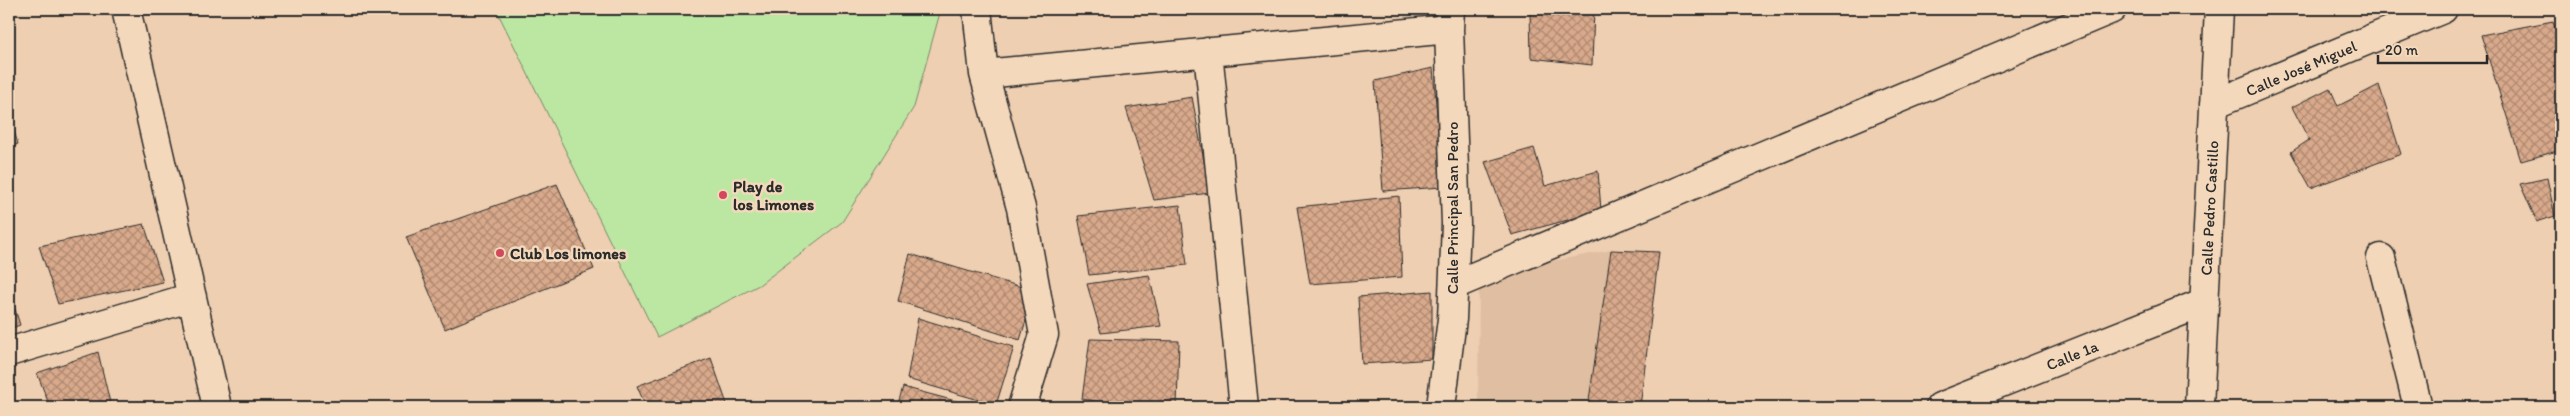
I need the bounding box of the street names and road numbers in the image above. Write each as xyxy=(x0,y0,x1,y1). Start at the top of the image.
street label: Calle José Miguel xyxy=(2243,36,2360,100)
street label: Calle Principal San Pedro xyxy=(1443,122,1462,294)
street label: Calle Pedro Castillo xyxy=(2196,140,2223,276)
street label: Calle 1a xyxy=(2043,336,2102,375)

